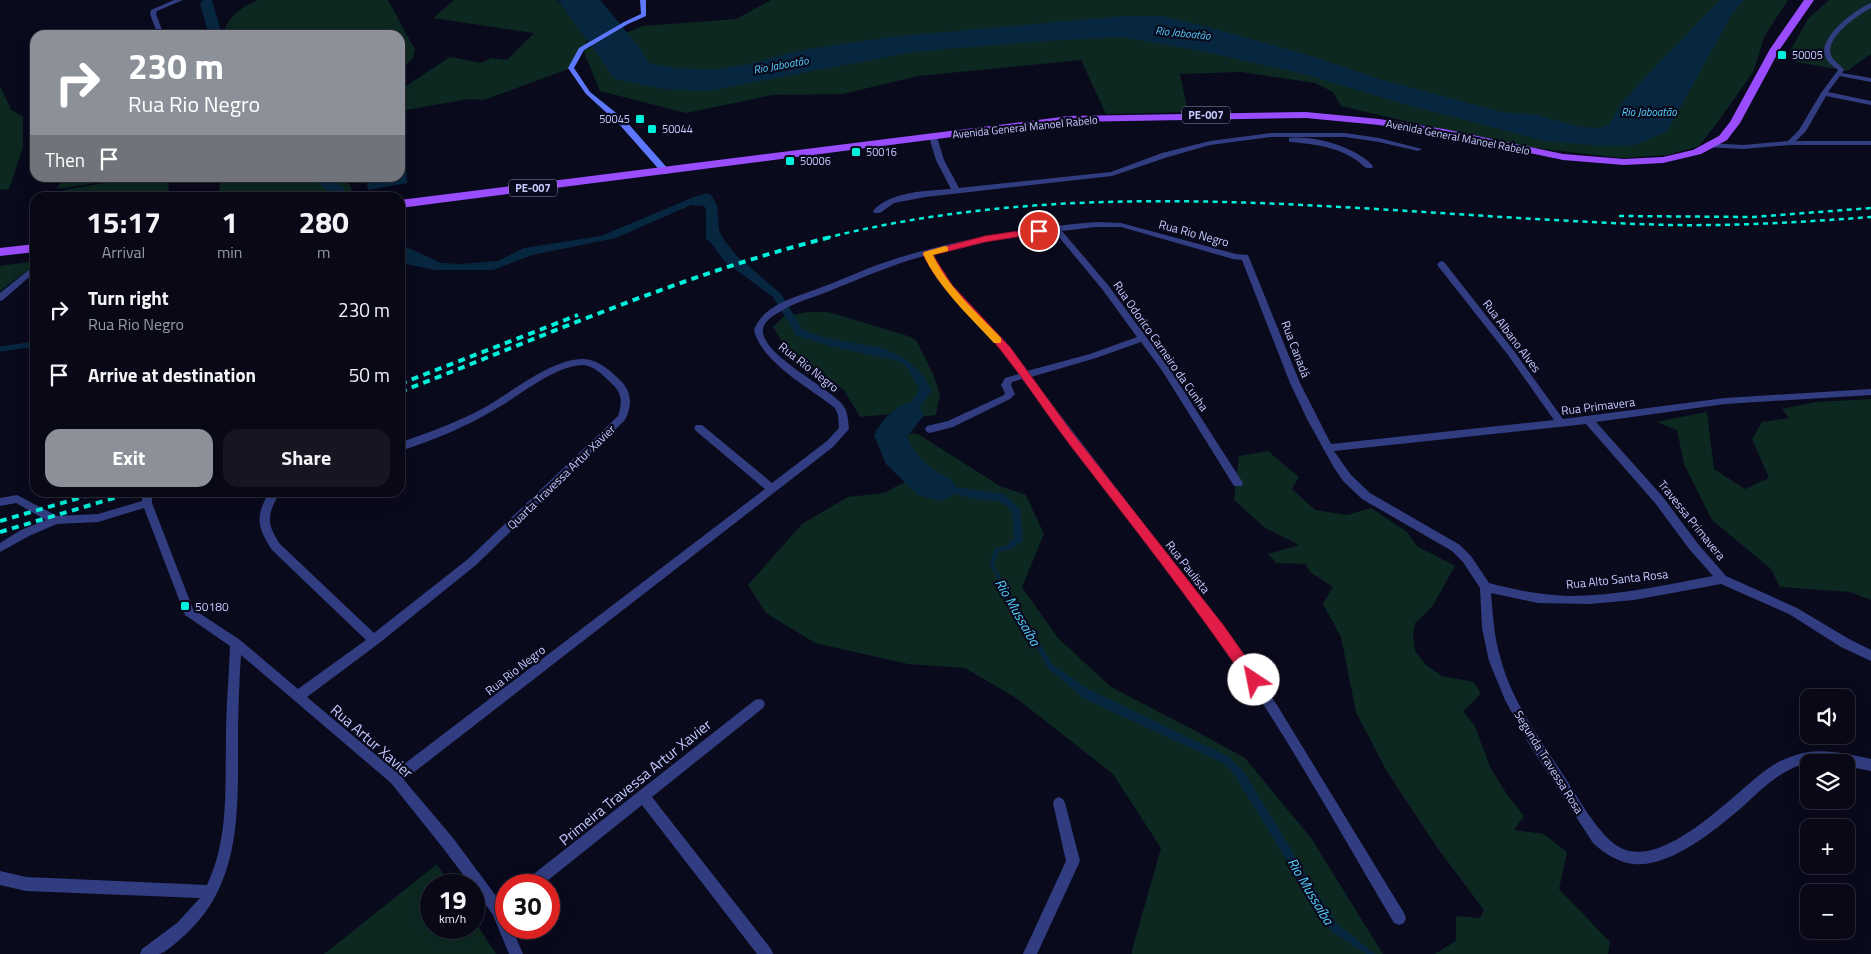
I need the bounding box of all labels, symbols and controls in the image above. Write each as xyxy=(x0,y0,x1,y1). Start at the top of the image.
water label: Rio Jaboatão xyxy=(1155,22,1212,44)
text: 230 m xyxy=(128,39,224,93)
place label: 50005 xyxy=(1792,47,1823,63)
marker: 50005 xyxy=(1776,49,1788,61)
icon: right xyxy=(45,50,110,115)
water label: Rio Jaboatão xyxy=(752,52,810,78)
text: Rua Rio Negro xyxy=(128,87,260,121)
water label: Rio Jaboatão xyxy=(1621,104,1677,120)
road number: PE-007 xyxy=(1182,106,1230,124)
place label: 50045 xyxy=(599,111,630,127)
street label: Avenida General Manoel Rabelo xyxy=(951,111,1099,143)
marker: 50045 xyxy=(634,113,646,125)
street label: Avenida General Manoel Rabelo xyxy=(1385,115,1531,159)
place label: 50044 xyxy=(662,121,693,137)
marker: 50044 xyxy=(646,123,658,135)
place label: 50016 xyxy=(866,144,897,160)
text: Then xyxy=(45,145,85,174)
icon: arrive xyxy=(95,145,123,173)
marker: 50016 xyxy=(850,146,862,158)
place label: 50006 xyxy=(800,153,831,169)
marker: 50006 xyxy=(784,155,796,167)
road number: PE-007 xyxy=(509,180,557,197)
text: 15:17 xyxy=(86,199,161,245)
text: 1 xyxy=(221,199,238,245)
text: 280 xyxy=(299,199,349,245)
pin xyxy=(1018,210,1060,252)
street label: Rua Rio Negro xyxy=(1157,215,1231,251)
icon: arrive xyxy=(1025,217,1053,245)
text: Arrival xyxy=(102,240,145,264)
text: min xyxy=(217,240,242,264)
text: m xyxy=(317,240,330,264)
street label: Rua Odorico Carneiro da Cunha xyxy=(1109,277,1213,415)
text: Turn right xyxy=(88,283,169,312)
text: 230 m xyxy=(338,295,390,324)
street label: Rua Albano Alves xyxy=(1478,295,1546,377)
icon: right xyxy=(45,296,73,324)
text: Rua Rio Negro xyxy=(88,312,184,336)
street label: Rua Canadá xyxy=(1276,318,1316,380)
street label: Rua Rio Negro xyxy=(775,337,843,397)
text: Arrive at destination xyxy=(88,360,256,389)
text: 50 m xyxy=(349,360,390,389)
icon: arrive xyxy=(45,361,73,389)
street label: Rua Primavera xyxy=(1560,392,1636,420)
street label: Quarta Travessa Artur Xavier xyxy=(503,420,619,534)
button: Exit xyxy=(45,429,213,487)
button: Share xyxy=(223,429,390,487)
street label: Travessa Primavera xyxy=(1654,476,1730,564)
street label: Rua Paulista xyxy=(1161,536,1215,598)
street label: Rua Alto Santa Rosa xyxy=(1565,564,1669,594)
water label: Rio Mussaíba xyxy=(990,574,1046,650)
place label: 50180 xyxy=(195,597,229,616)
marker: 50180 xyxy=(179,600,191,612)
street label: Rua Rio Negro xyxy=(481,640,549,700)
position arrow xyxy=(1227,653,1279,705)
map controls xyxy=(1800,689,1855,939)
button: sound xyxy=(1800,689,1855,744)
street label: Rua Artur Xavier xyxy=(326,699,418,783)
street label: Segunda Travessa Rosa xyxy=(1509,707,1589,817)
street label: Primeira Travessa Artur Xavier xyxy=(554,713,716,851)
button: layers xyxy=(1800,754,1855,809)
button: + xyxy=(1800,819,1855,874)
water label: Rio Mussaíba xyxy=(1283,854,1340,929)
speed limit sign: 30 xyxy=(495,874,560,939)
text: 19 xyxy=(438,881,467,919)
button: − xyxy=(1800,884,1855,939)
text: km/h xyxy=(439,909,466,928)

